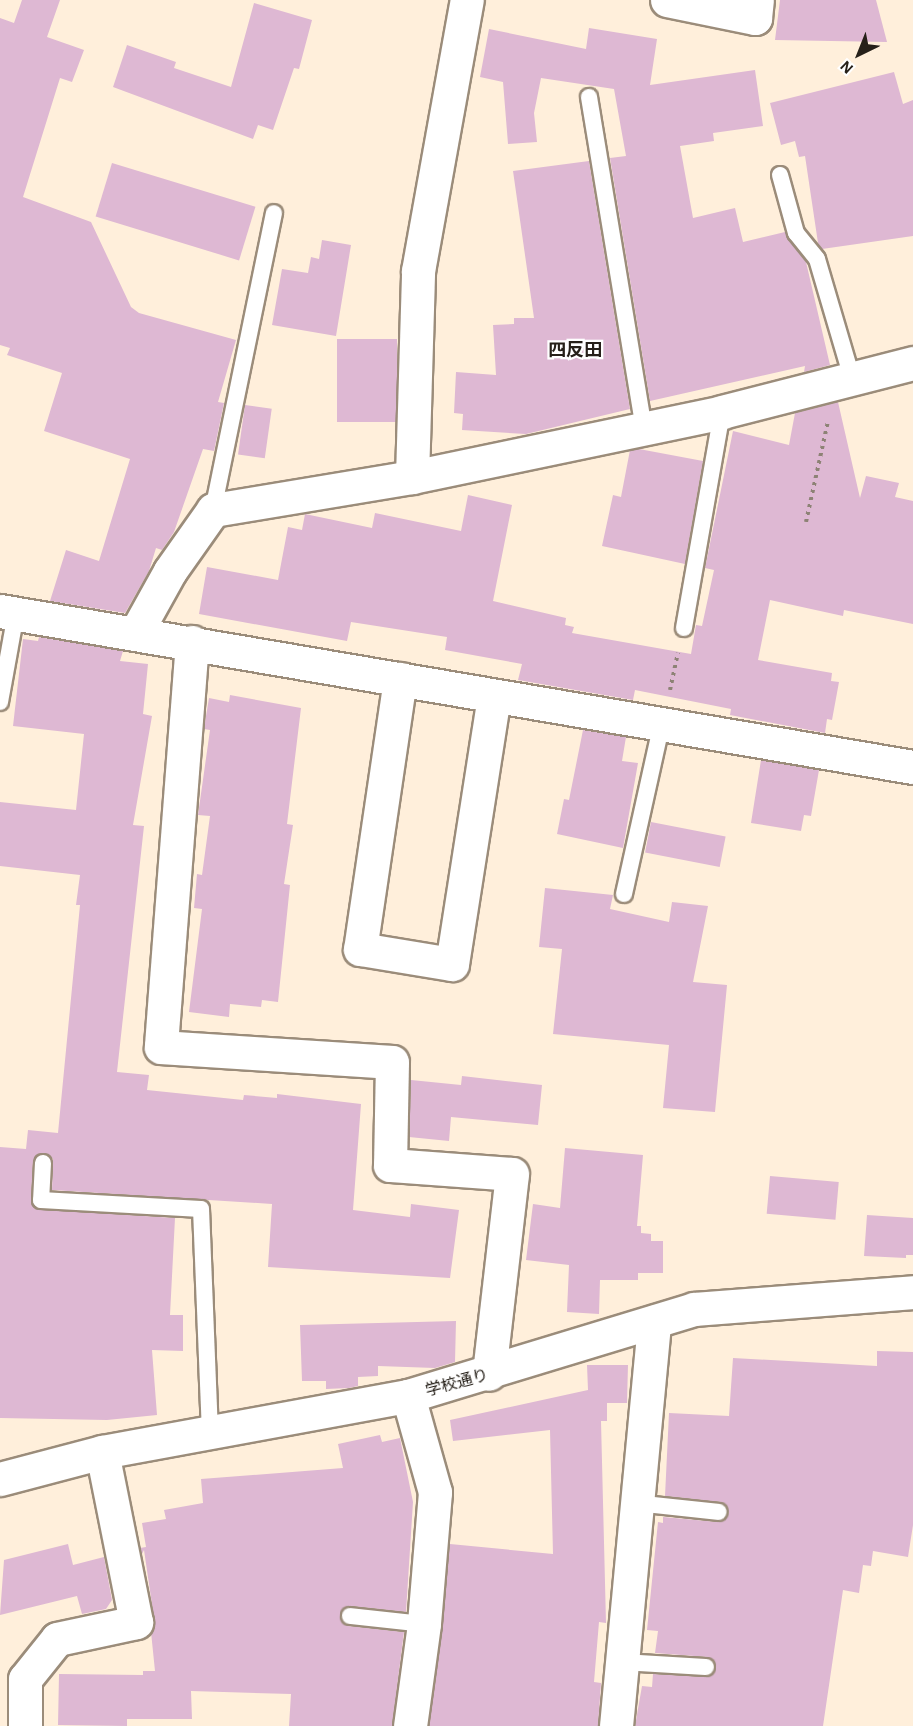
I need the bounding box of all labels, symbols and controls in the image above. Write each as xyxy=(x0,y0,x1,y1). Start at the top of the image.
north arrow xyxy=(829,24,889,84)
text: N xyxy=(837,58,856,77)
district label: 四反田 xyxy=(548,340,602,362)
street label: 学校通り xyxy=(424,1365,490,1401)

